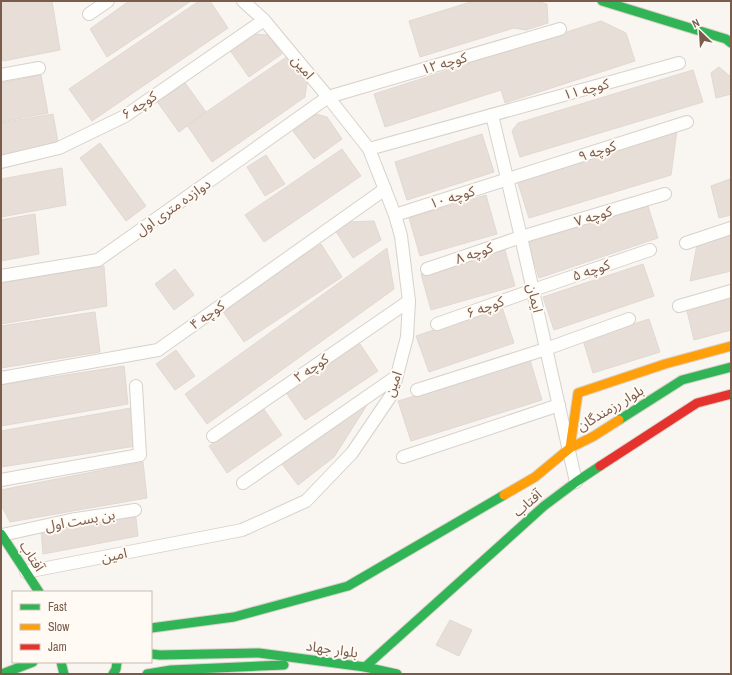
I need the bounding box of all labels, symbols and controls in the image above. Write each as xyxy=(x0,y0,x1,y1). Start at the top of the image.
north arrow xyxy=(680,12,720,52)
text: N xyxy=(690,15,702,31)
street label: کوچه ۱۲ xyxy=(419,48,469,79)
street label: امین xyxy=(288,51,318,83)
street label: کوچه ۱۱ xyxy=(561,74,611,105)
street label: کوچه ۶ xyxy=(118,87,161,124)
street label: کوچه ۹ xyxy=(576,136,619,167)
street label: دوازده متری اول xyxy=(132,174,214,240)
street label: کوچه ۱۰ xyxy=(427,182,477,213)
street label: کوچه ۷ xyxy=(572,202,615,231)
street label: کوچه ۸ xyxy=(453,238,496,269)
street label: کوچه ۵ xyxy=(570,255,613,286)
street label: ایمان xyxy=(523,282,547,314)
street label: کوچه ۶ xyxy=(464,292,507,323)
street label: کوچه ۴ xyxy=(186,296,229,334)
street label: کوچه ۲ xyxy=(290,350,333,387)
street label: امین xyxy=(380,369,406,399)
street label: بلوار رزمندگان xyxy=(573,381,647,435)
street label: آفتاب xyxy=(509,485,546,521)
street label: بن بست اول xyxy=(44,505,117,535)
street label: آفتاب xyxy=(16,537,49,575)
street label: امین xyxy=(99,544,129,566)
legend xyxy=(12,591,152,663)
text: Fast xyxy=(48,599,67,615)
text: Slow xyxy=(48,619,70,635)
street label: بلوار جهاد xyxy=(305,636,359,662)
text: Jam xyxy=(48,639,67,655)

